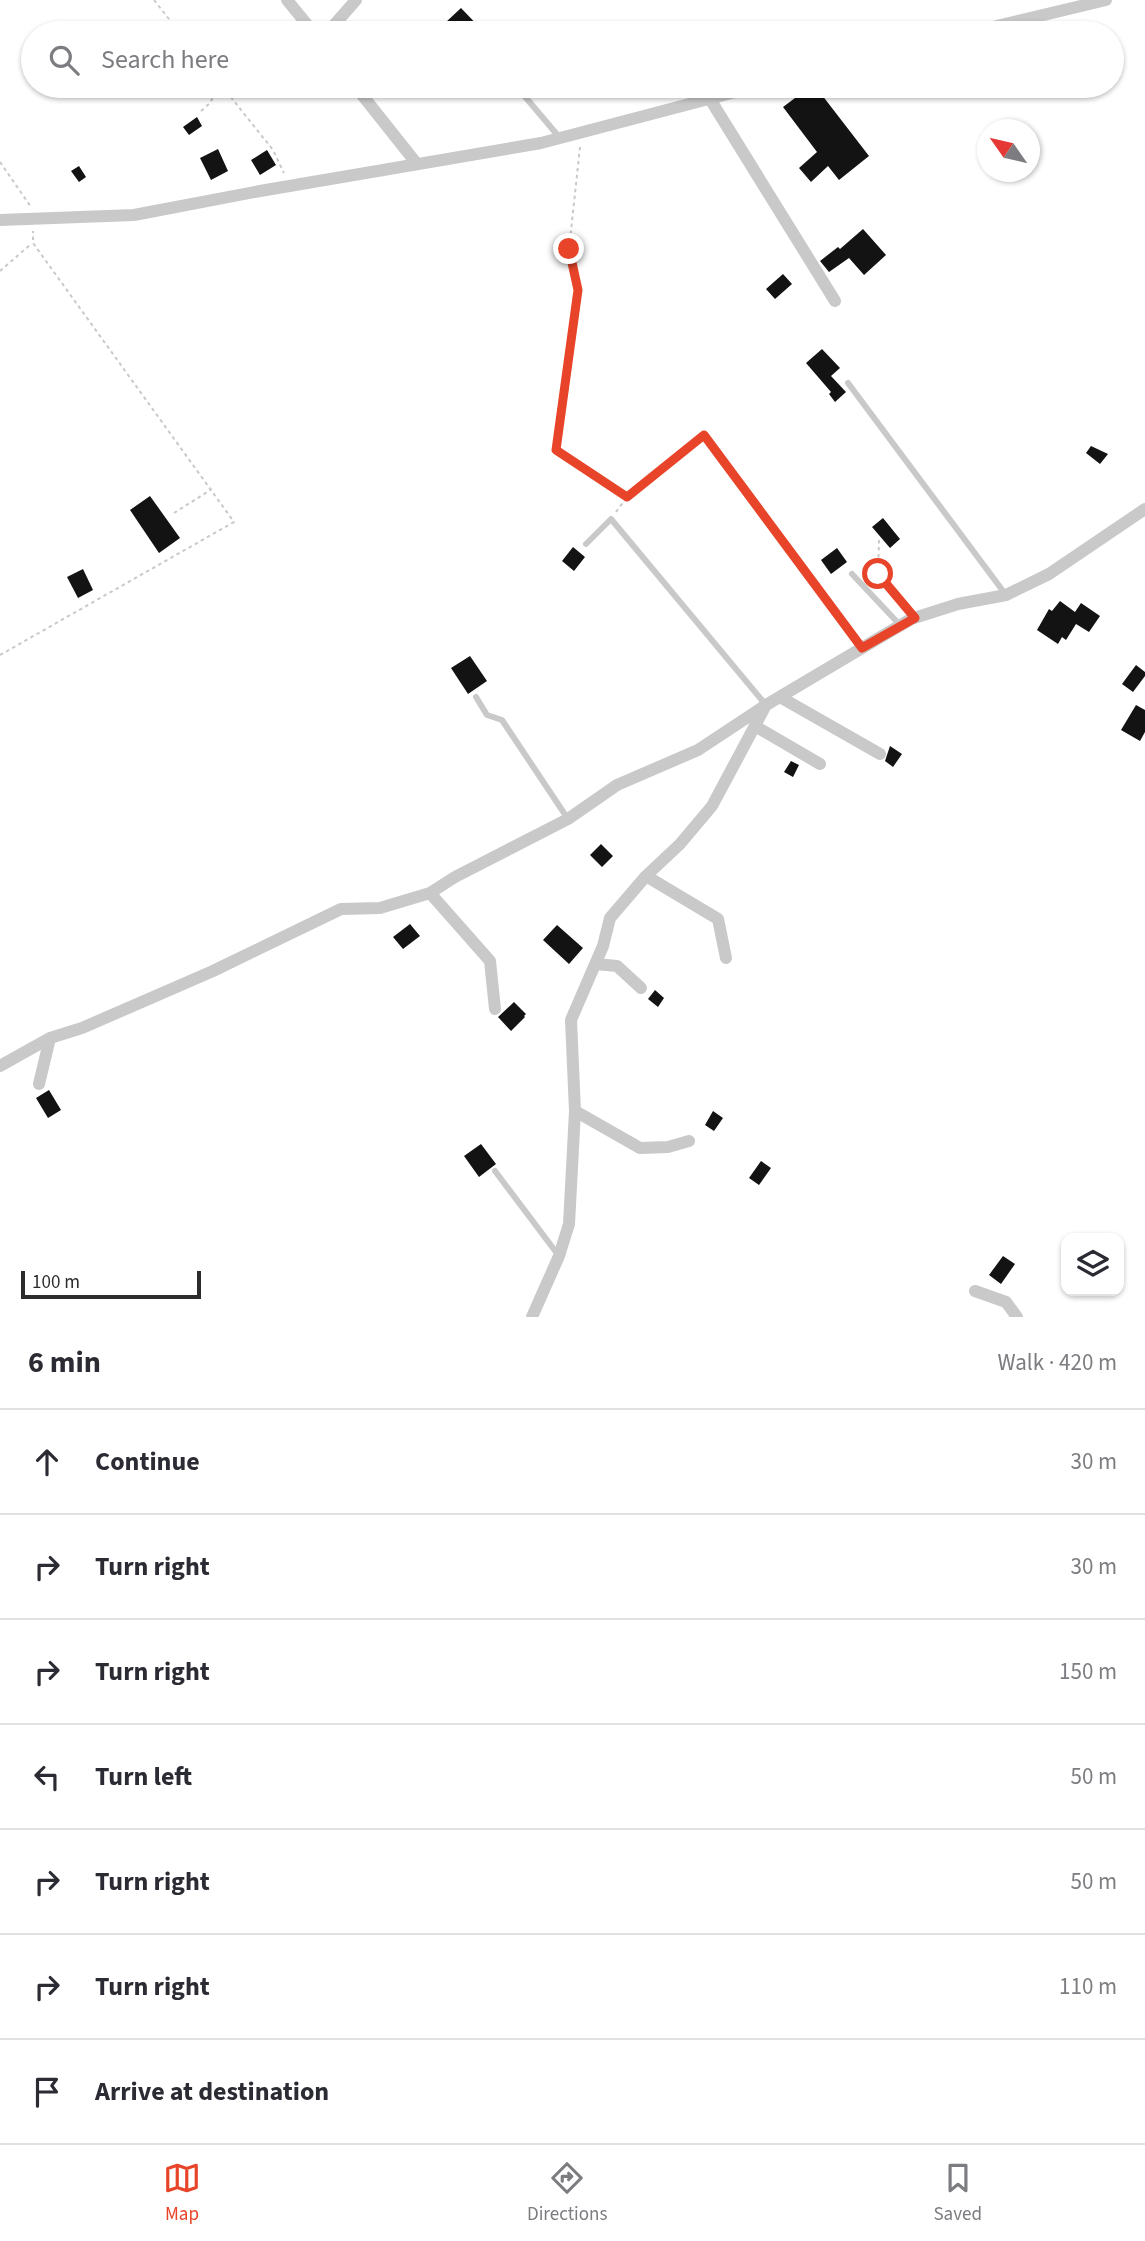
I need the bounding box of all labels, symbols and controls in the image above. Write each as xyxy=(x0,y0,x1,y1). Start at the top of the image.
search box xyxy=(21,21,1124,98)
icon: search xyxy=(45,41,83,79)
text: Search here xyxy=(101,41,229,78)
north arrow xyxy=(977,119,1040,182)
route end xyxy=(553,233,584,264)
route start xyxy=(862,558,893,589)
map controls xyxy=(1061,1233,1124,1296)
button: layers xyxy=(1061,1233,1124,1296)
scale bar xyxy=(21,1268,201,1300)
text: 100 m xyxy=(32,1269,80,1296)
text: 6 min xyxy=(28,1341,101,1384)
text: Walk · 420 m xyxy=(998,1346,1117,1379)
icon: ahead xyxy=(28,1443,66,1481)
text: Continue xyxy=(95,1443,200,1480)
text: 30 m xyxy=(1070,1445,1117,1478)
icon: right xyxy=(28,1548,66,1586)
text: Turn right xyxy=(95,1548,210,1585)
text: 30 m xyxy=(1070,1550,1117,1583)
icon: right xyxy=(28,1653,66,1691)
text: Turn right xyxy=(95,1653,210,1690)
text: 150 m xyxy=(1059,1655,1117,1688)
icon: left xyxy=(28,1758,66,1796)
text: Turn left xyxy=(95,1758,192,1795)
text: 50 m xyxy=(1070,1760,1117,1793)
icon: right xyxy=(28,1863,66,1901)
text: Turn right xyxy=(95,1863,210,1900)
text: 50 m xyxy=(1070,1865,1117,1898)
icon: right xyxy=(28,1968,66,2006)
text: Turn right xyxy=(95,1968,210,2005)
text: 110 m xyxy=(1059,1970,1117,2003)
icon: arrive xyxy=(28,2073,66,2111)
text: Arrive at destination xyxy=(95,2073,329,2110)
tab: Map xyxy=(163,2159,201,2228)
tab: Directions xyxy=(527,2159,607,2228)
tab: Saved xyxy=(933,2159,982,2228)

